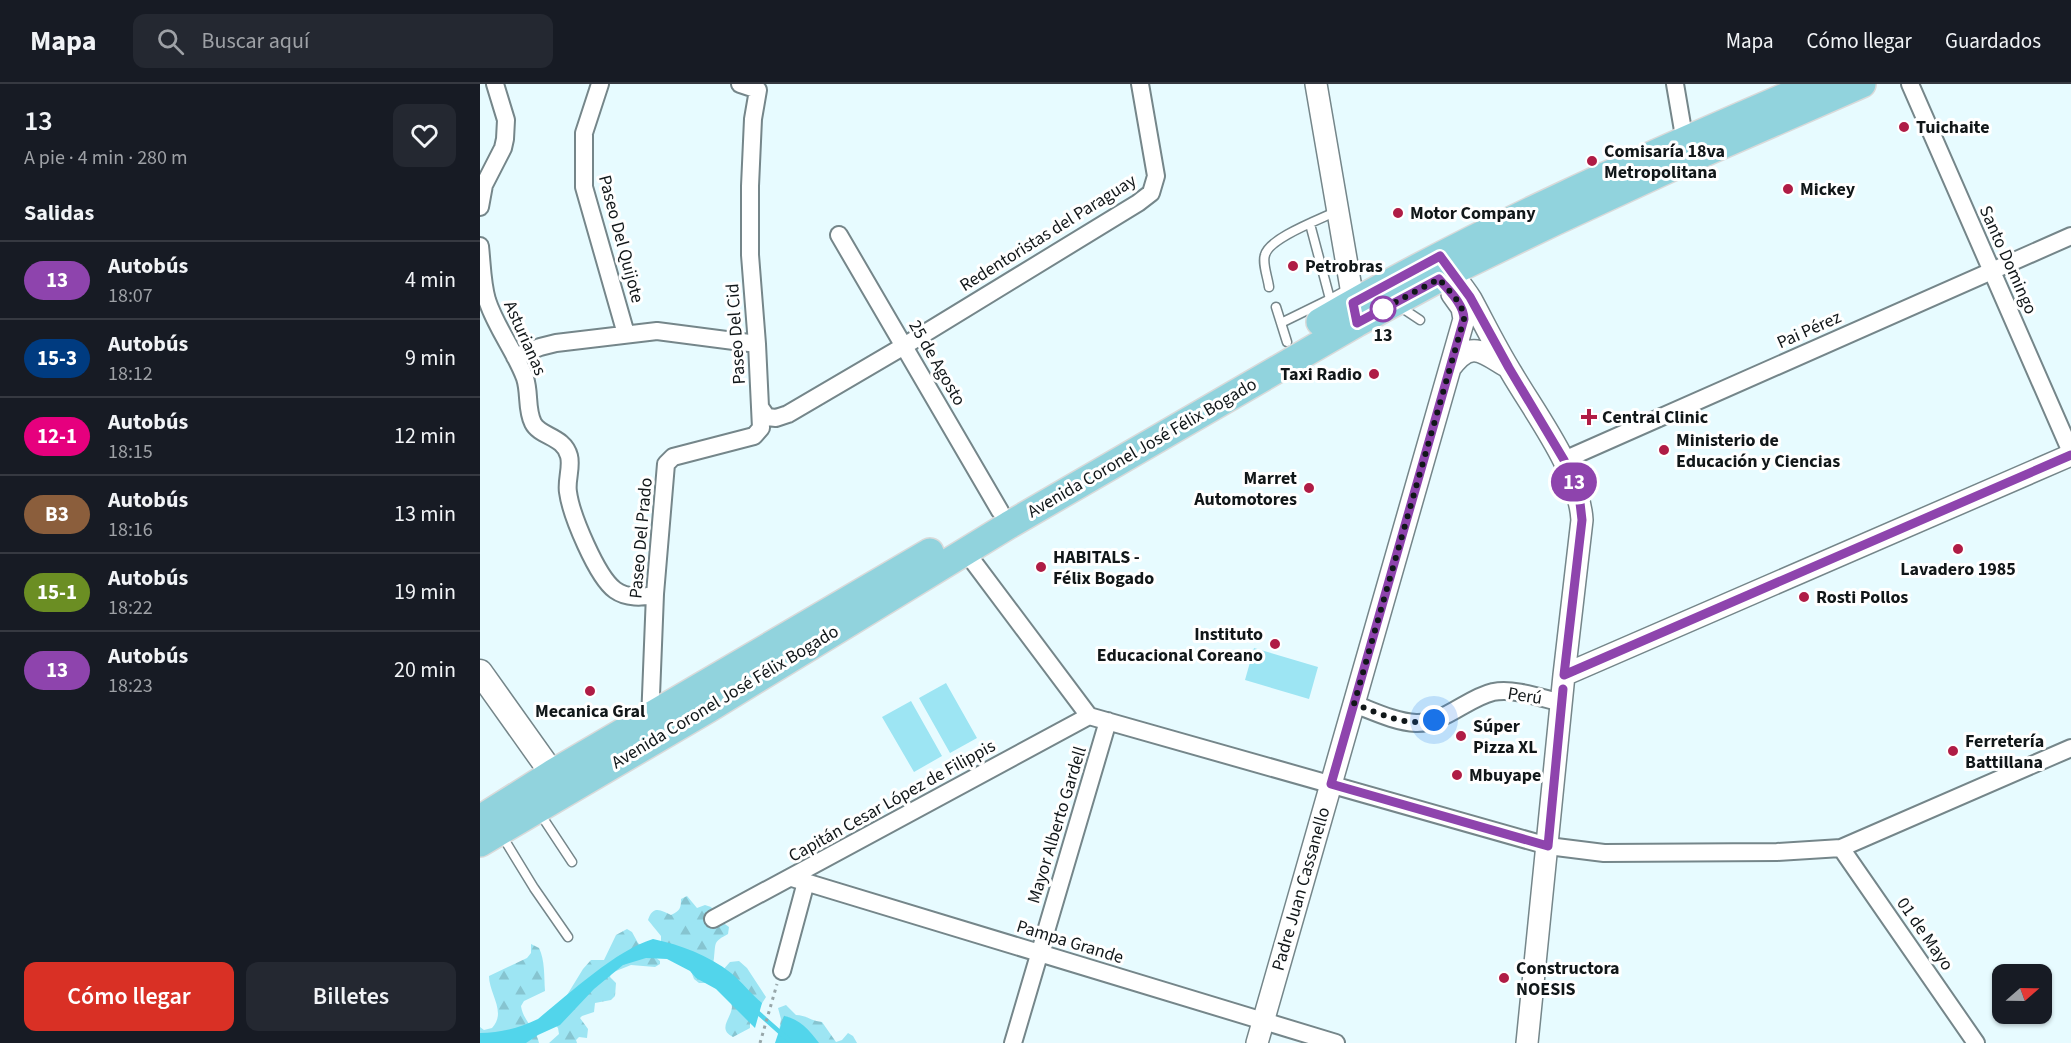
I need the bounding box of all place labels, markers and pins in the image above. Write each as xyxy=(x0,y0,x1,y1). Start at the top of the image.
place label: Tuichaite xyxy=(1916,115,1990,140)
marker: Tuichaite xyxy=(1897,120,1911,134)
place label: Comisaría 18va Metropolitana xyxy=(1604,139,1725,185)
marker: Comisaría 18va Metropolitana xyxy=(1585,154,1599,168)
place label: Mickey xyxy=(1800,177,1856,202)
marker: Mickey xyxy=(1781,182,1795,196)
place label: Motor Company xyxy=(1410,201,1536,226)
marker: Motor Company xyxy=(1391,206,1405,220)
place label: Petrobras xyxy=(1305,254,1383,279)
marker: Petrobras xyxy=(1286,259,1300,273)
marker: 13 xyxy=(1370,296,1396,322)
place label: 13 xyxy=(1373,323,1393,348)
place label: Taxi Radio xyxy=(1280,362,1362,387)
marker: Taxi Radio xyxy=(1367,367,1381,381)
place label: Central Clinic xyxy=(1602,405,1709,430)
marker: Central Clinic xyxy=(1580,408,1598,426)
place label: Ministerio de Educación y Ciencias xyxy=(1676,428,1840,474)
marker: Ministerio de Educación y Ciencias xyxy=(1657,443,1671,457)
line badge: 13 xyxy=(1547,462,1601,502)
place label: Marret Automotores xyxy=(1193,466,1297,512)
marker: Marret Automotores xyxy=(1302,481,1316,495)
marker: Lavadero 1985 xyxy=(1951,542,1965,556)
place label: HABITALS - Félix Bogado xyxy=(1053,545,1154,591)
place label: Lavadero 1985 xyxy=(1900,557,2016,582)
marker: HABITALS - Félix Bogado xyxy=(1034,560,1048,574)
place label: Rosti Pollos xyxy=(1816,585,1908,610)
marker: Rosti Pollos xyxy=(1797,590,1811,604)
place label: Instituto Educacional Coreano xyxy=(1097,622,1263,668)
marker: Instituto Educacional Coreano xyxy=(1268,637,1282,651)
marker: Mecanica Gral xyxy=(583,684,597,698)
place label: Mecanica Gral xyxy=(535,699,645,724)
place label: Súper Pizza XL xyxy=(1473,714,1538,760)
marker: Súper Pizza XL xyxy=(1454,729,1468,743)
place label: Ferretería Battillana xyxy=(1965,729,2044,775)
marker: Ferretería Battillana xyxy=(1946,744,1960,758)
place label: Mbuyape xyxy=(1469,763,1541,788)
marker: Mbuyape xyxy=(1450,768,1464,782)
place label: Constructora NOESIS xyxy=(1516,956,1620,1002)
marker: Constructora NOESIS xyxy=(1497,971,1511,985)

